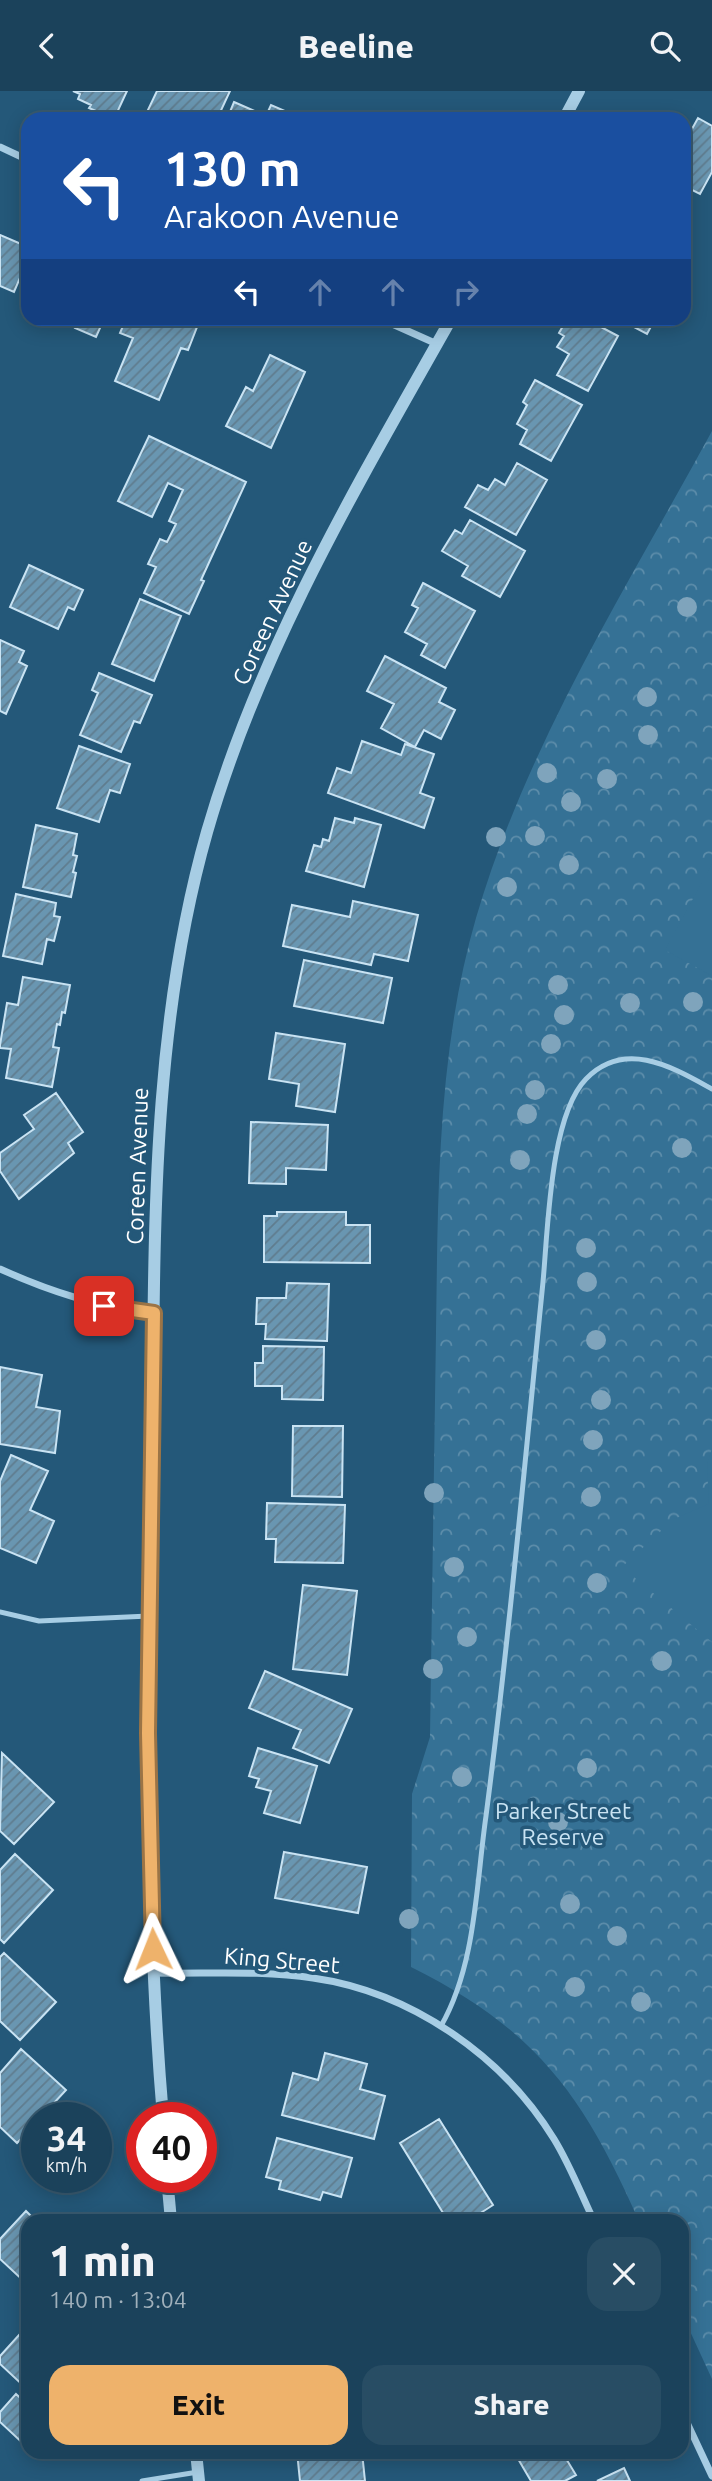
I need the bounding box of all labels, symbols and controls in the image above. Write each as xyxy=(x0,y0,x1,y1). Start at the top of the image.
icon: back xyxy=(28,27,66,65)
icon: search xyxy=(646,27,684,65)
text: Beeline xyxy=(298,28,414,64)
icon: left xyxy=(49,140,140,231)
text: 130 m xyxy=(164,140,301,195)
text: Arakoon Avenue xyxy=(164,198,400,234)
icon: left xyxy=(228,273,266,311)
icon: ahead xyxy=(301,273,339,311)
icon: ahead xyxy=(374,273,412,311)
icon: right xyxy=(447,273,485,311)
street label: Coreen Avenue xyxy=(227,535,317,689)
street label: Coreen Avenue xyxy=(122,1087,152,1245)
pin xyxy=(74,1276,134,1336)
icon: arrive xyxy=(85,1287,123,1325)
park label: Parker Street Reserve xyxy=(495,1798,631,1849)
position arrow xyxy=(116,1912,190,1986)
street label: King Street xyxy=(223,1942,341,1978)
speed limit sign: 40 xyxy=(126,2102,217,2193)
text: 34 xyxy=(47,2118,86,2158)
text: km/h xyxy=(46,2155,87,2175)
text: 1 min xyxy=(49,2237,156,2284)
button: close xyxy=(587,2237,661,2311)
text: 140 m · 13:04 xyxy=(49,2287,187,2312)
button: Exit xyxy=(49,2365,348,2445)
button: Share xyxy=(362,2365,661,2445)

